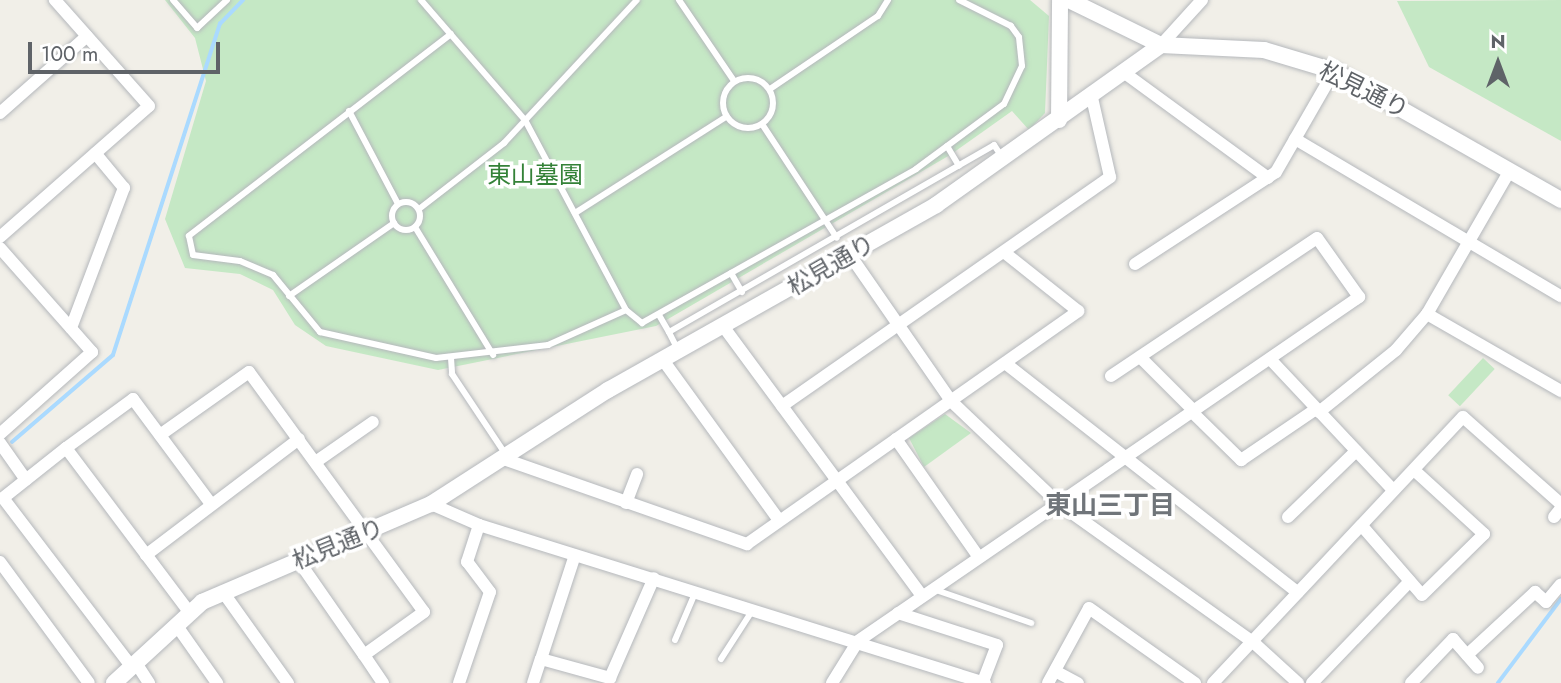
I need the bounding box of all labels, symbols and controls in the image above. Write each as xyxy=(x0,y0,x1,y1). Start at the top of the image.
scale bar xyxy=(32,28,224,72)
north arrow xyxy=(1463,28,1533,98)
text: N xyxy=(1490,28,1506,55)
text: 100 m xyxy=(41,39,98,69)
street label: 松見通り xyxy=(1315,56,1413,124)
park label: 東山墓園 xyxy=(487,161,583,189)
street label: 松見通り xyxy=(782,229,880,301)
district label: 東山三丁目 xyxy=(1045,490,1175,522)
street label: 松見通り xyxy=(288,513,388,575)

